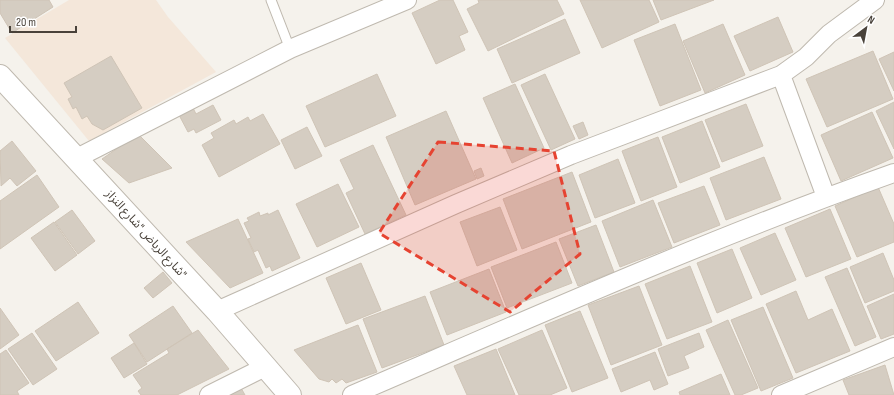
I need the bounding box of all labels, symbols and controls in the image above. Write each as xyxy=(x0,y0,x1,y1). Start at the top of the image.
scale bar xyxy=(10,8,76,34)
north arrow xyxy=(846,8,886,48)
text: N xyxy=(865,13,877,27)
text: 20 m xyxy=(16,15,36,30)
street label: شارع الرياض "شارع النزاز" xyxy=(101,186,190,282)

